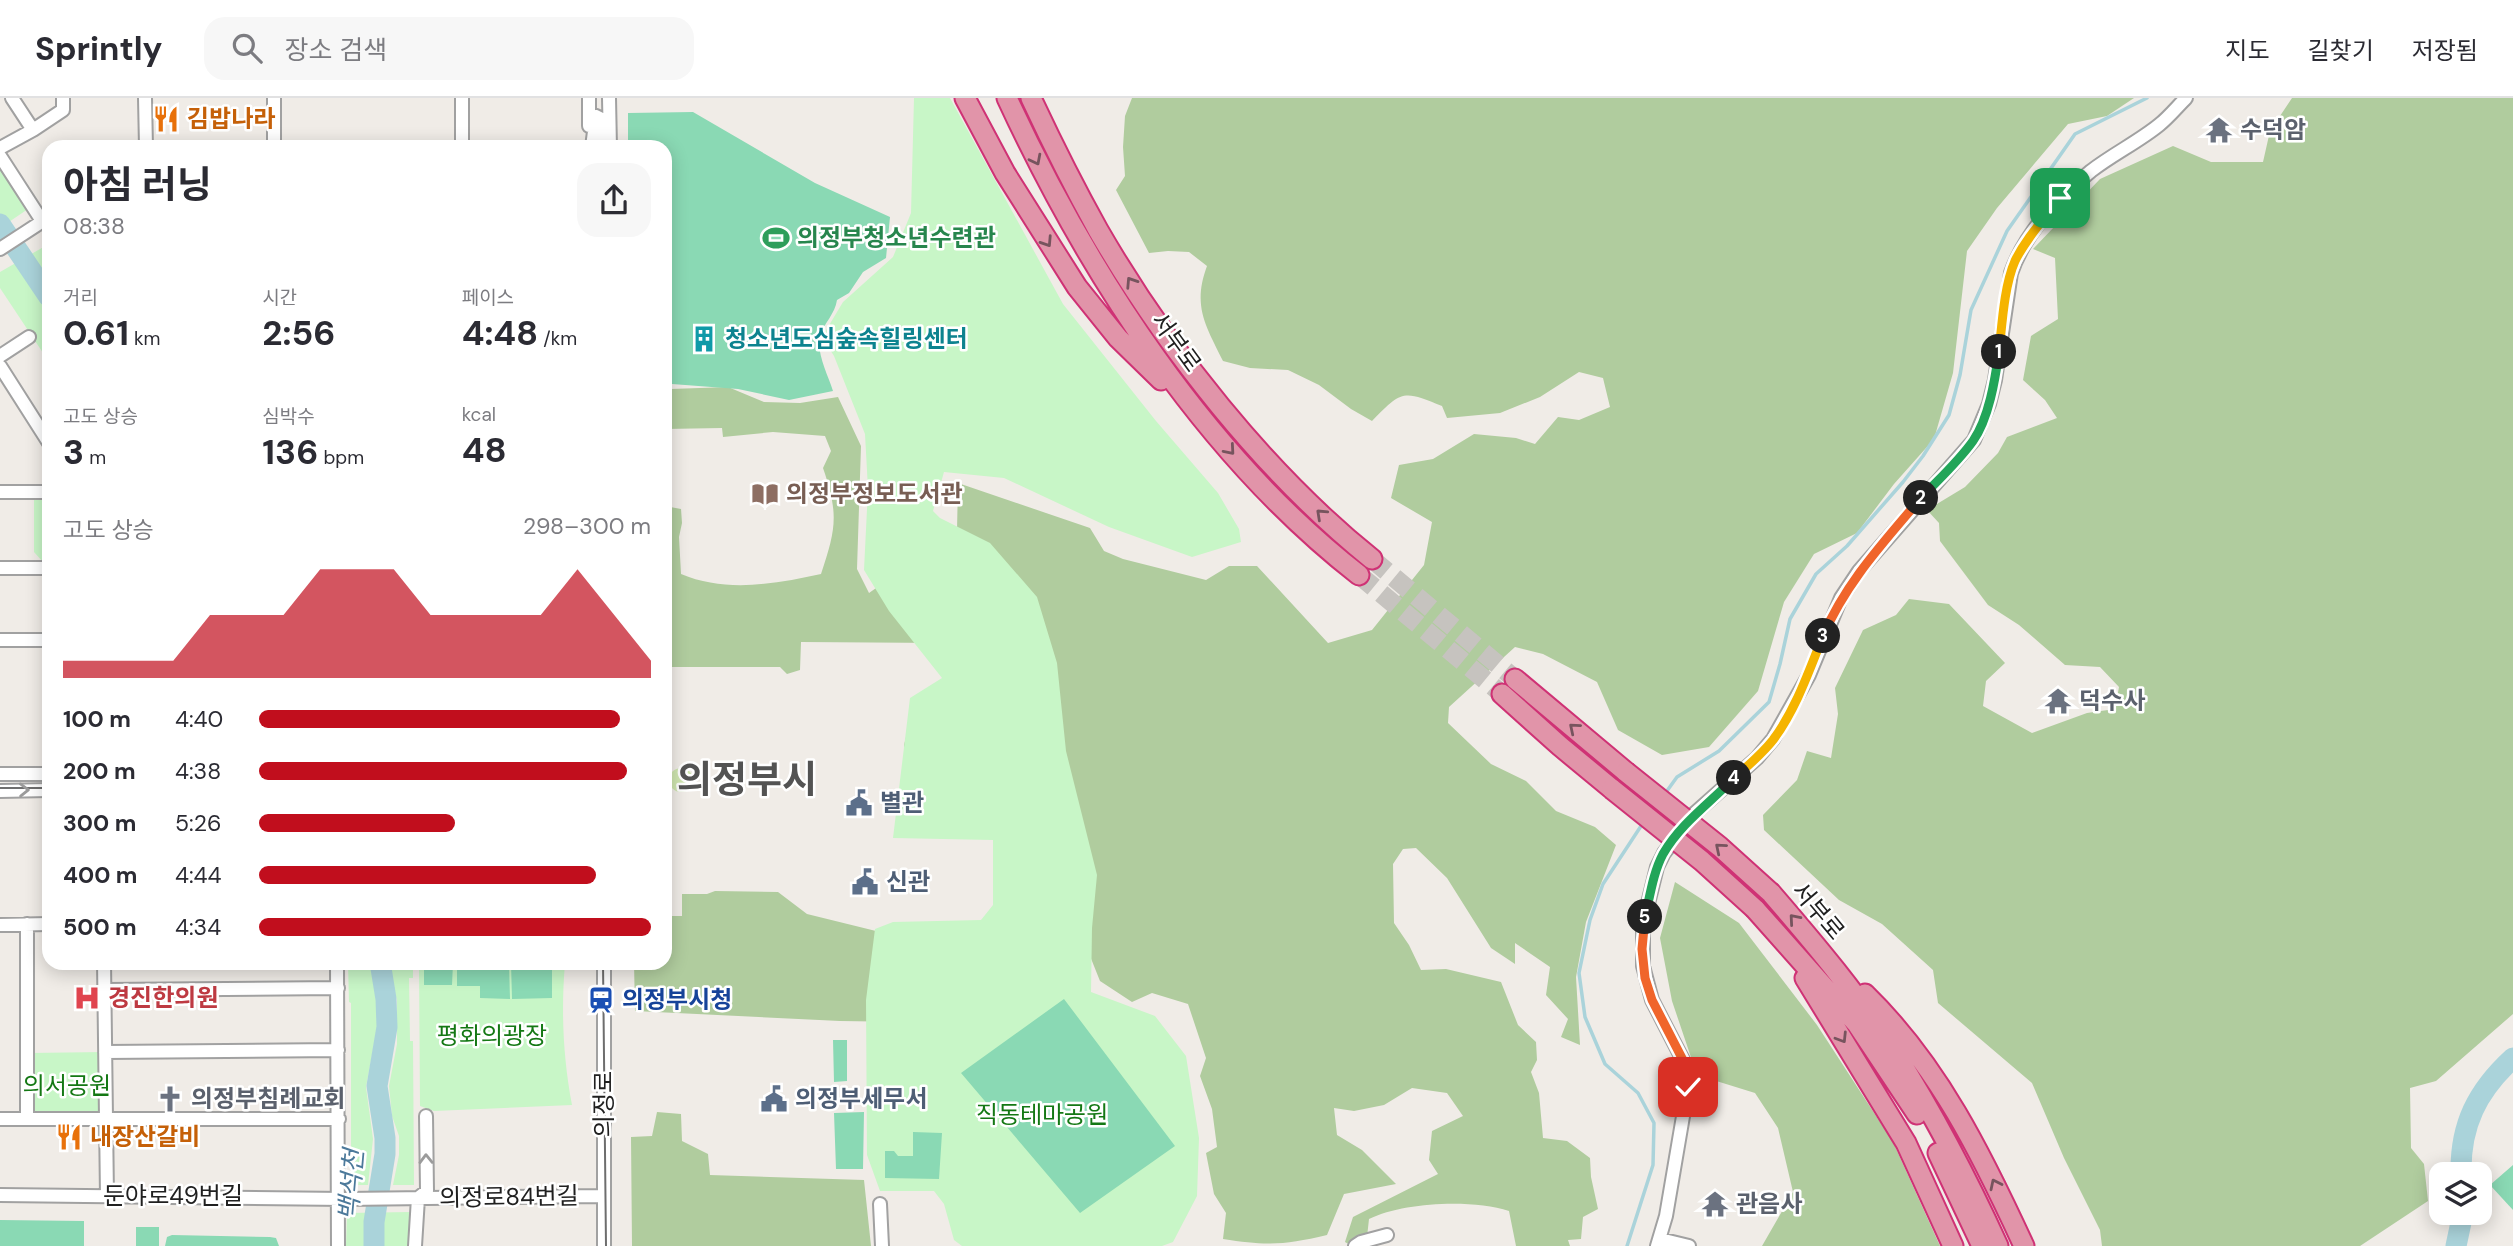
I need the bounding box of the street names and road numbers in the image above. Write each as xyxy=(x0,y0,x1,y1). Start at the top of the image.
street label: 서부로 xyxy=(1144,306,1208,378)
street label: 서부로 xyxy=(1785,875,1852,946)
street label: 의정로 xyxy=(588,1071,619,1137)
street label: 둔야로49번길 xyxy=(103,1180,243,1211)
street label: 의정로84번길 xyxy=(439,1180,579,1213)

